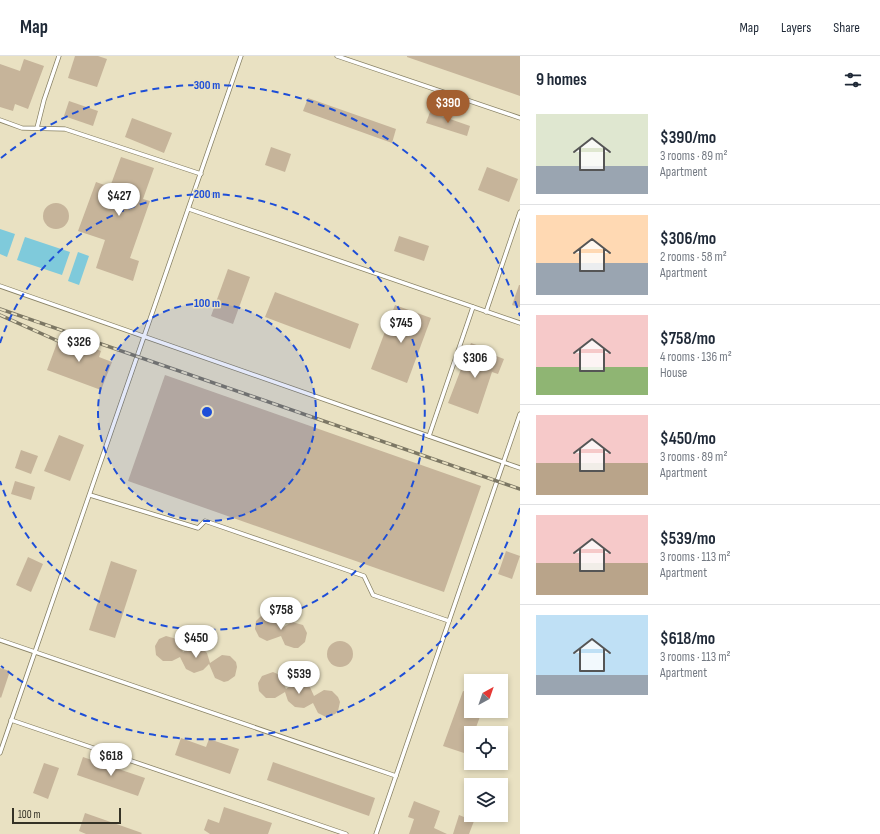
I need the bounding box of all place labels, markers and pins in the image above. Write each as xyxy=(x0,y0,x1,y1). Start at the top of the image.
pin: $390 xyxy=(424,90,472,124)
pin: $427 xyxy=(95,183,143,217)
pin: $745 xyxy=(377,310,425,344)
pin: $326 xyxy=(55,329,103,363)
pin: $306 xyxy=(451,345,499,379)
centre of rings xyxy=(200,405,214,419)
pin: $758 xyxy=(257,597,305,631)
pin: $450 xyxy=(172,625,220,659)
pin: $539 xyxy=(275,661,323,695)
pin: $618 xyxy=(87,743,135,777)

